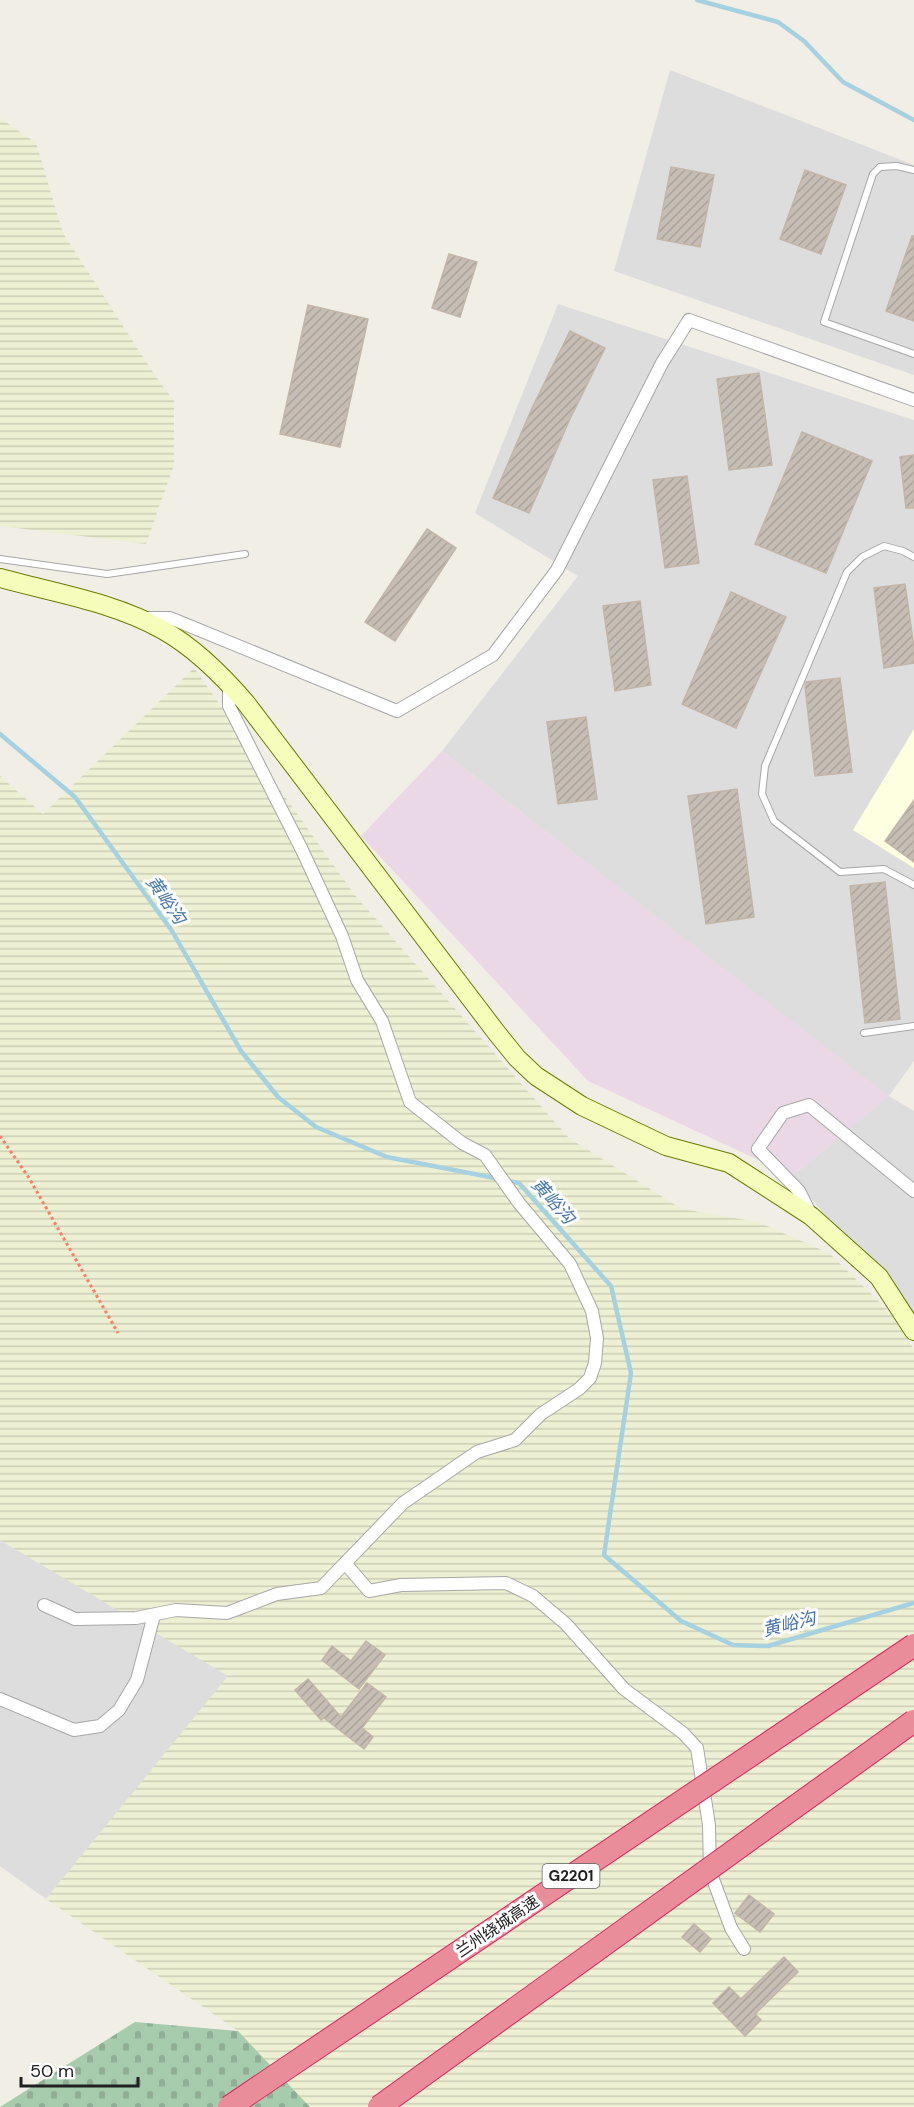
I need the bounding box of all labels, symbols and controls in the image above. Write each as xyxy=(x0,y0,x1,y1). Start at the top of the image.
water label: 黄峪沟 xyxy=(141,871,192,931)
water label: 黄峪沟 xyxy=(526,1173,581,1231)
water label: 黄峪沟 xyxy=(760,1605,820,1642)
road number: G2201 xyxy=(542,1864,600,1888)
street label: 兰州绕城高速 xyxy=(452,1891,543,1962)
scale bar xyxy=(21,2050,138,2088)
text: 50 m xyxy=(30,2059,74,2083)

